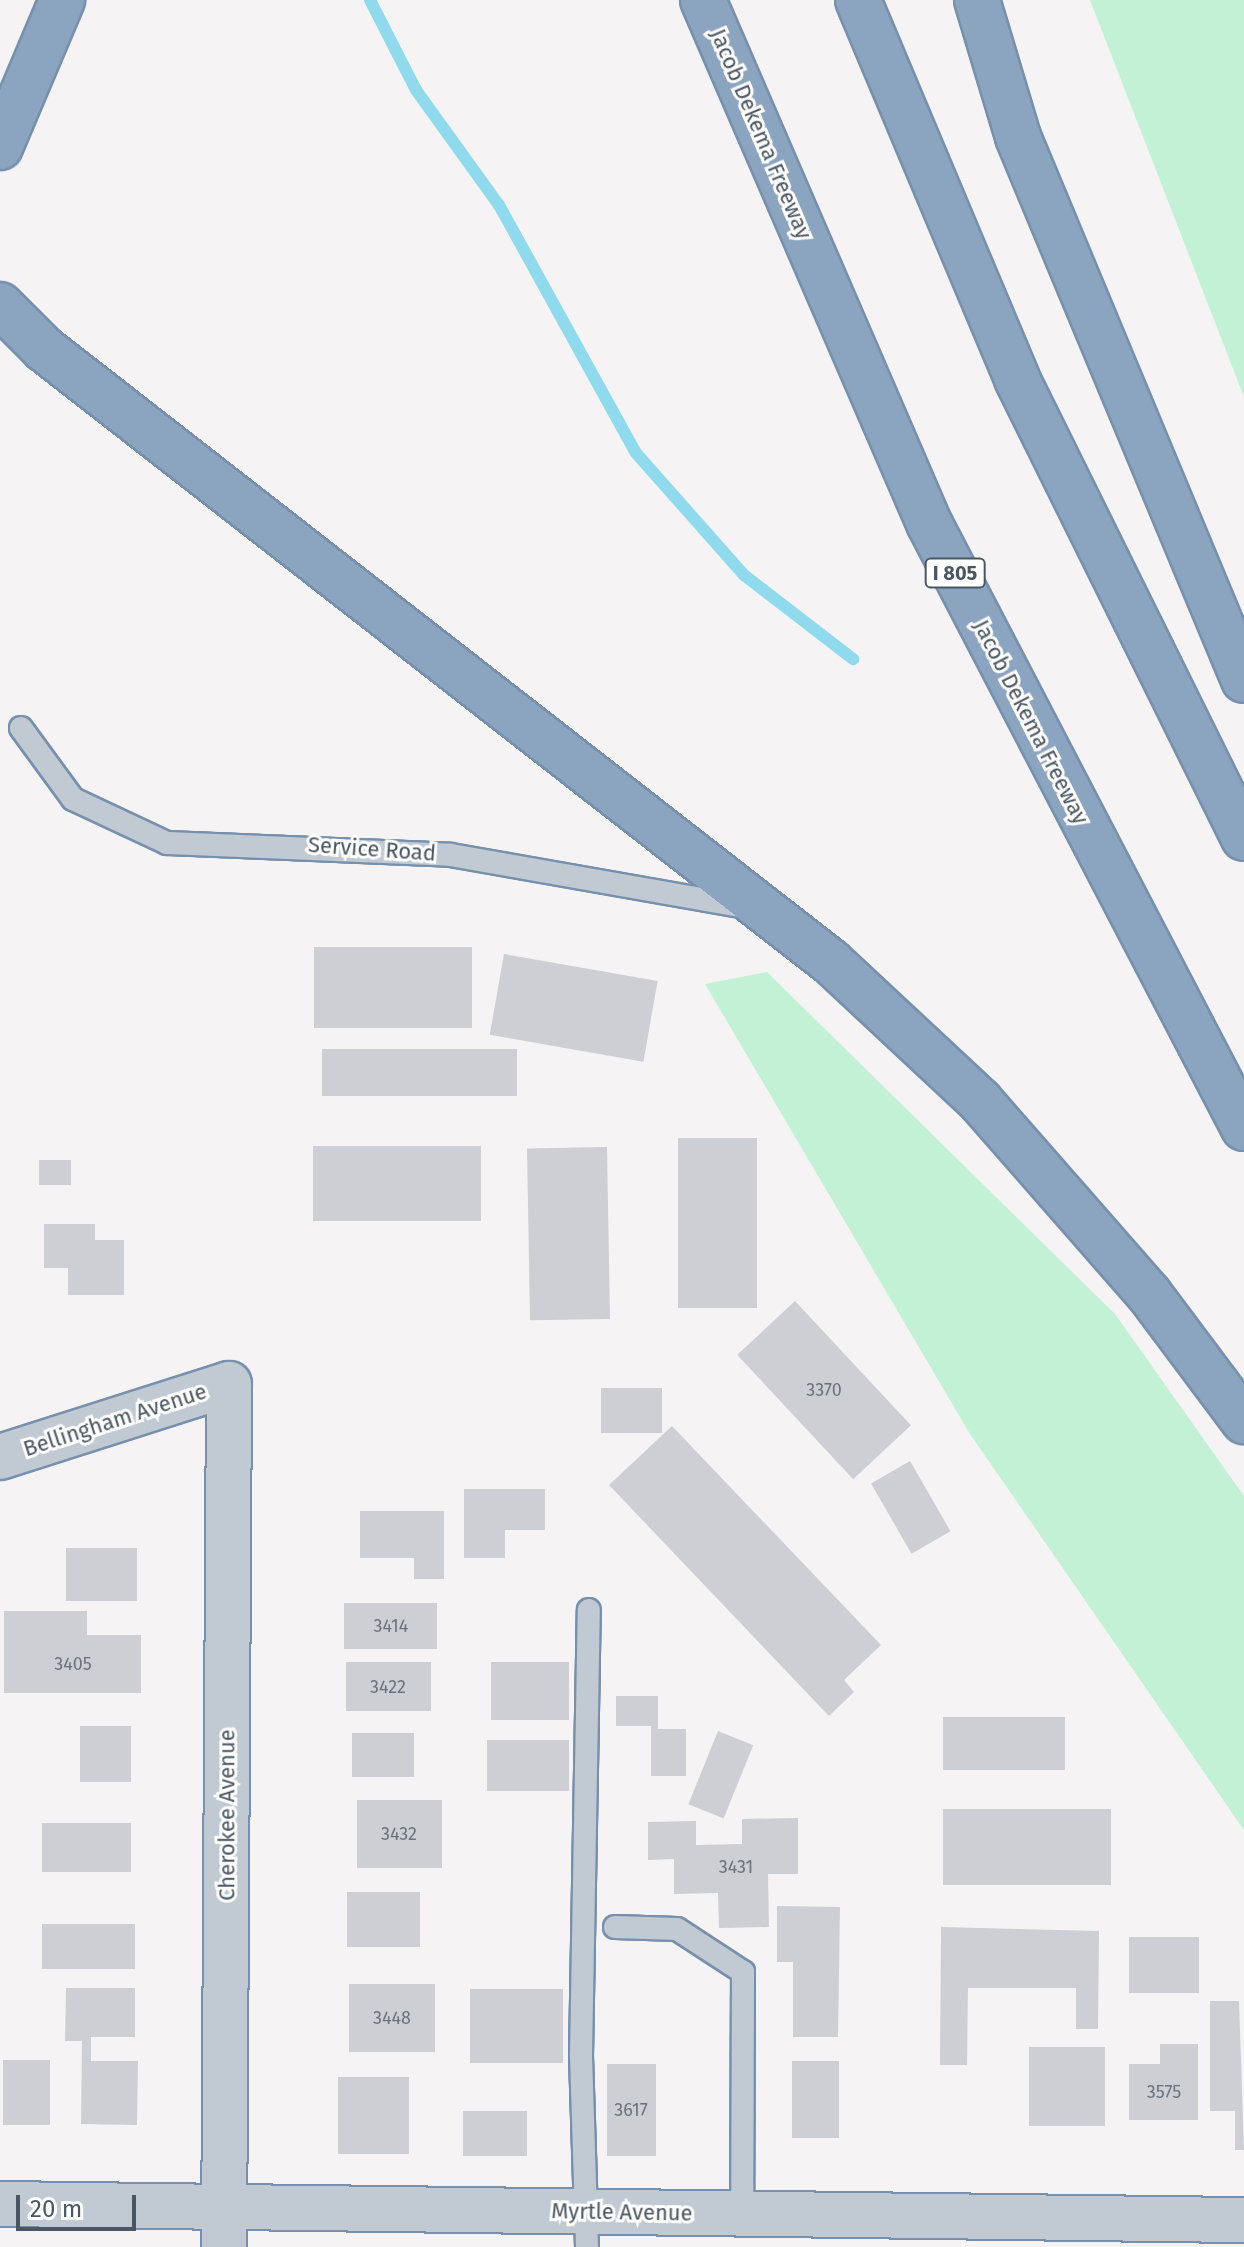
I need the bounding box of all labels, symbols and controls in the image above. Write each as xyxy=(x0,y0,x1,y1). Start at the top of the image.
street label: Jacob Dekema Freeway xyxy=(705,25,817,243)
road number: I 805 xyxy=(923,557,987,589)
street label: Jacob Dekema Freeway xyxy=(968,615,1094,829)
street label: Service Road xyxy=(307,831,437,867)
street label: Bellingham Avenue xyxy=(20,1378,210,1462)
house number: 3370 xyxy=(806,1379,842,1401)
house number: 3414 xyxy=(374,1615,408,1637)
house number: 3405 xyxy=(54,1653,92,1675)
house number: 3422 xyxy=(370,1676,406,1698)
street label: Cherokee Avenue xyxy=(214,1729,240,1901)
house number: 3432 xyxy=(381,1823,417,1845)
house number: 3431 xyxy=(719,1856,753,1878)
house number: 3448 xyxy=(373,2007,411,2029)
house number: 3575 xyxy=(1147,2081,1181,2103)
house number: 3617 xyxy=(614,2099,648,2121)
scale bar xyxy=(20,2179,140,2229)
text: 20 m xyxy=(30,2195,82,2223)
street label: Myrtle Avenue xyxy=(551,2198,693,2226)

